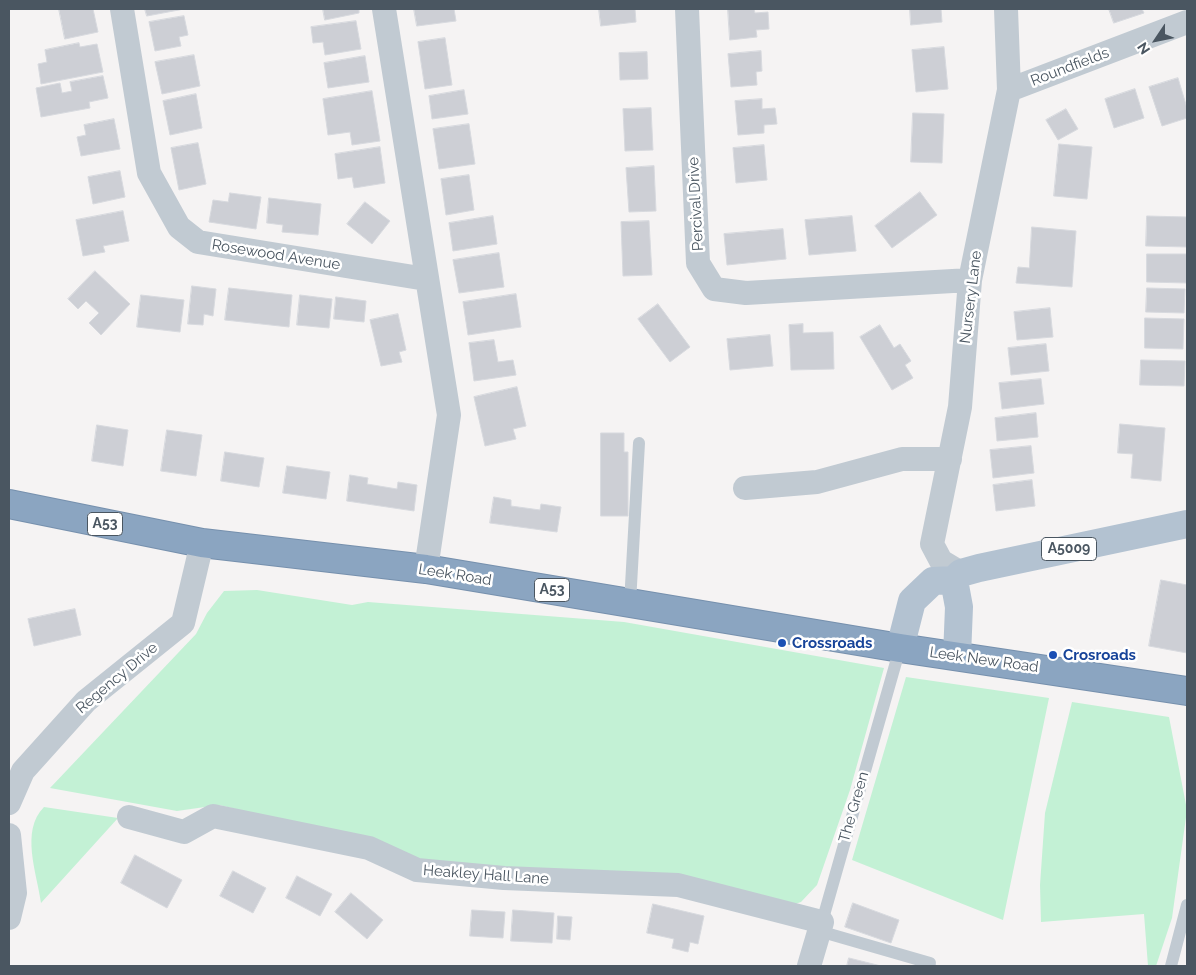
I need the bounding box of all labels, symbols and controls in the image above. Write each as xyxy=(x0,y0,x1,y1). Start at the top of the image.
north arrow xyxy=(1131,15,1181,65)
text: N xyxy=(1134,39,1153,57)
street label: Roundfields xyxy=(1028,44,1112,90)
street label: Percival Drive xyxy=(685,156,707,252)
street label: Rosewood Avenue xyxy=(210,236,342,274)
street label: Nursery Lane xyxy=(956,250,986,344)
road number: A53 xyxy=(88,512,122,536)
road number: A5009 xyxy=(1042,538,1096,560)
street label: Leek Road xyxy=(417,560,493,590)
road number: A53 xyxy=(534,578,570,602)
place label: Crossroads xyxy=(792,634,872,652)
marker: Crossroads xyxy=(776,637,788,649)
street label: Regency Drive xyxy=(73,639,161,717)
street label: Leek New Road xyxy=(928,643,1040,677)
place label: Crosroads xyxy=(1063,646,1136,664)
marker: Crosroads xyxy=(1047,649,1059,661)
street label: The Green xyxy=(835,770,873,844)
street label: Heakley Hall Lane xyxy=(422,862,550,888)

